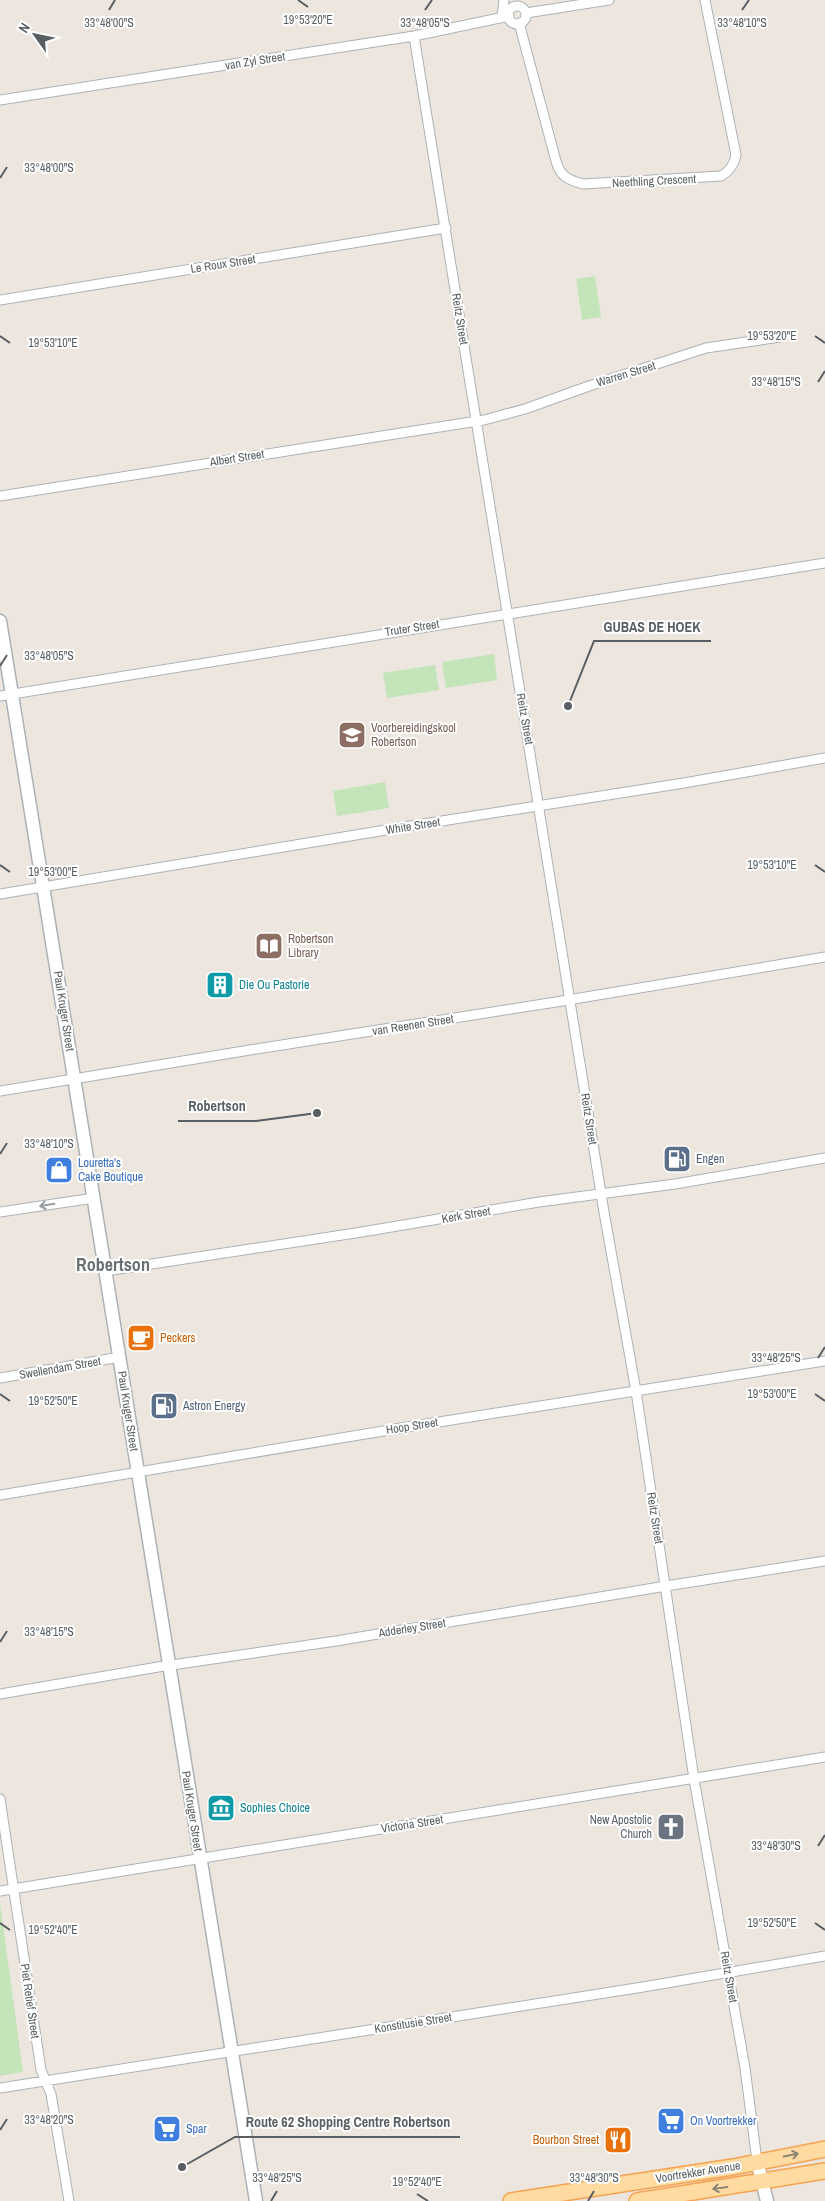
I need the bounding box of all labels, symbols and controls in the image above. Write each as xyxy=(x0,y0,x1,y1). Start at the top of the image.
north arrow xyxy=(10,10,60,60)
text: 19°53'20"E xyxy=(283,12,333,28)
text: 33°48'00"S xyxy=(84,15,134,31)
text: 33°48'05"S xyxy=(400,15,450,31)
text: 33°48'10"S xyxy=(717,15,767,31)
text: N xyxy=(14,20,34,36)
street label: van Zyl Street xyxy=(224,48,286,74)
text: 33°48'00"S xyxy=(24,160,74,176)
street label: Neethling Crescent xyxy=(612,171,697,191)
street label: Le Roux Street xyxy=(189,251,257,277)
street label: Reitz Street xyxy=(448,292,472,346)
text: 19°53'20"E xyxy=(747,328,797,344)
text: 19°53'10"E xyxy=(28,335,78,351)
street label: Warren Street xyxy=(595,357,658,391)
text: 33°48'15"S xyxy=(751,374,801,390)
street label: Albert Street xyxy=(208,446,266,470)
callout: GUBAS DE HOEK xyxy=(594,612,711,641)
street label: Truter Street xyxy=(384,616,441,640)
text: GUBAS DE HOEK xyxy=(604,618,701,636)
text: 33°48'05"S xyxy=(24,648,74,664)
street label: Reitz Street xyxy=(513,692,537,746)
school or university icon: Voorbereidingskool Robertson xyxy=(337,720,367,750)
place label: Voorbereidingskool Robertson xyxy=(371,720,456,750)
street label: White Street xyxy=(385,814,442,838)
text: 19°53'10"E xyxy=(747,857,797,873)
text: 19°53'00"E xyxy=(28,864,78,880)
library icon: Robertson Library xyxy=(254,931,284,961)
place label: Robertson Library xyxy=(288,931,333,961)
street label: Paul Kruger Street xyxy=(50,970,78,1052)
building icon: Die Ou Pastorie xyxy=(205,970,235,1000)
place label: Die Ou Pastorie xyxy=(239,977,310,993)
street label: van Reenen Street xyxy=(371,1011,455,1039)
callout: Robertson xyxy=(178,1092,256,1121)
street label: Reitz Street xyxy=(577,1092,601,1146)
text: Robertson xyxy=(188,1097,246,1115)
text: 33°48'10"S xyxy=(24,1136,74,1152)
fuel station icon: Engen xyxy=(662,1144,692,1174)
place label: Engen xyxy=(696,1151,724,1167)
shop icon: Louretta's Cake Boutique xyxy=(44,1155,74,1185)
place label: Louretta's Cake Boutique xyxy=(78,1155,143,1185)
one-way arrow xyxy=(39,1200,55,1210)
street label: Kerk Street xyxy=(440,1203,492,1227)
district label: Robertson xyxy=(76,1252,150,1277)
cafe icon: Peckers xyxy=(126,1323,156,1353)
place label: Peckers xyxy=(160,1330,196,1346)
text: 33°48'25"S xyxy=(751,1350,801,1366)
street label: Swellendam Street xyxy=(18,1353,102,1383)
street label: Paul Kruger Street xyxy=(114,1370,142,1452)
text: 19°53'00"E xyxy=(747,1386,797,1402)
fuel station icon: Astron Energy xyxy=(149,1391,179,1421)
text: 19°52'50"E xyxy=(28,1393,78,1409)
place label: Astron Energy xyxy=(182,1398,245,1414)
street label: Hoop Street xyxy=(385,1414,439,1438)
street label: Reitz Street xyxy=(643,1491,667,1545)
street label: Adderley Street xyxy=(376,1615,447,1641)
text: 33°48'15"S xyxy=(24,1624,74,1640)
street label: Paul Kruger Street xyxy=(178,1770,206,1852)
museum icon: Sophies Choice xyxy=(206,1793,236,1823)
place label: Sophies Choice xyxy=(240,1800,310,1816)
street label: Victoria Street xyxy=(380,1811,444,1837)
place label: New Apostolic Church xyxy=(590,1812,652,1842)
church icon: New Apostolic Church xyxy=(656,1812,686,1842)
text: 33°48'30"S xyxy=(751,1838,801,1854)
text: 19°52'50"E xyxy=(747,1915,797,1931)
text: 19°52'40"E xyxy=(28,1922,78,1938)
street label: Reitz Street xyxy=(717,1950,741,2004)
street label: Piet Retief Street xyxy=(17,1963,43,2040)
street label: Konstitusie Street xyxy=(373,2009,453,2037)
supermarket icon: On Voortrekker xyxy=(656,2106,686,2136)
callout: Route 62 Shopping Centre Robertson xyxy=(235,2108,460,2137)
text: 33°48'20"S xyxy=(24,2112,74,2128)
text: Route 62 Shopping Centre Robertson xyxy=(246,2113,450,2131)
place label: On Voortrekker xyxy=(690,2113,757,2129)
supermarket icon: Spar xyxy=(152,2114,182,2144)
place label: Spar xyxy=(186,2121,208,2137)
restaurant icon: Bourbon Street xyxy=(603,2125,633,2155)
place label: Bourbon Street xyxy=(533,2132,599,2148)
one-way arrow xyxy=(783,2150,799,2159)
street label: Voortrekker Avenue xyxy=(654,2157,742,2187)
text: 33°48'25"S xyxy=(252,2170,302,2186)
text: 33°48'30"S xyxy=(569,2170,619,2186)
text: 19°52'40"E xyxy=(392,2174,442,2190)
one-way arrow xyxy=(713,2183,729,2193)

